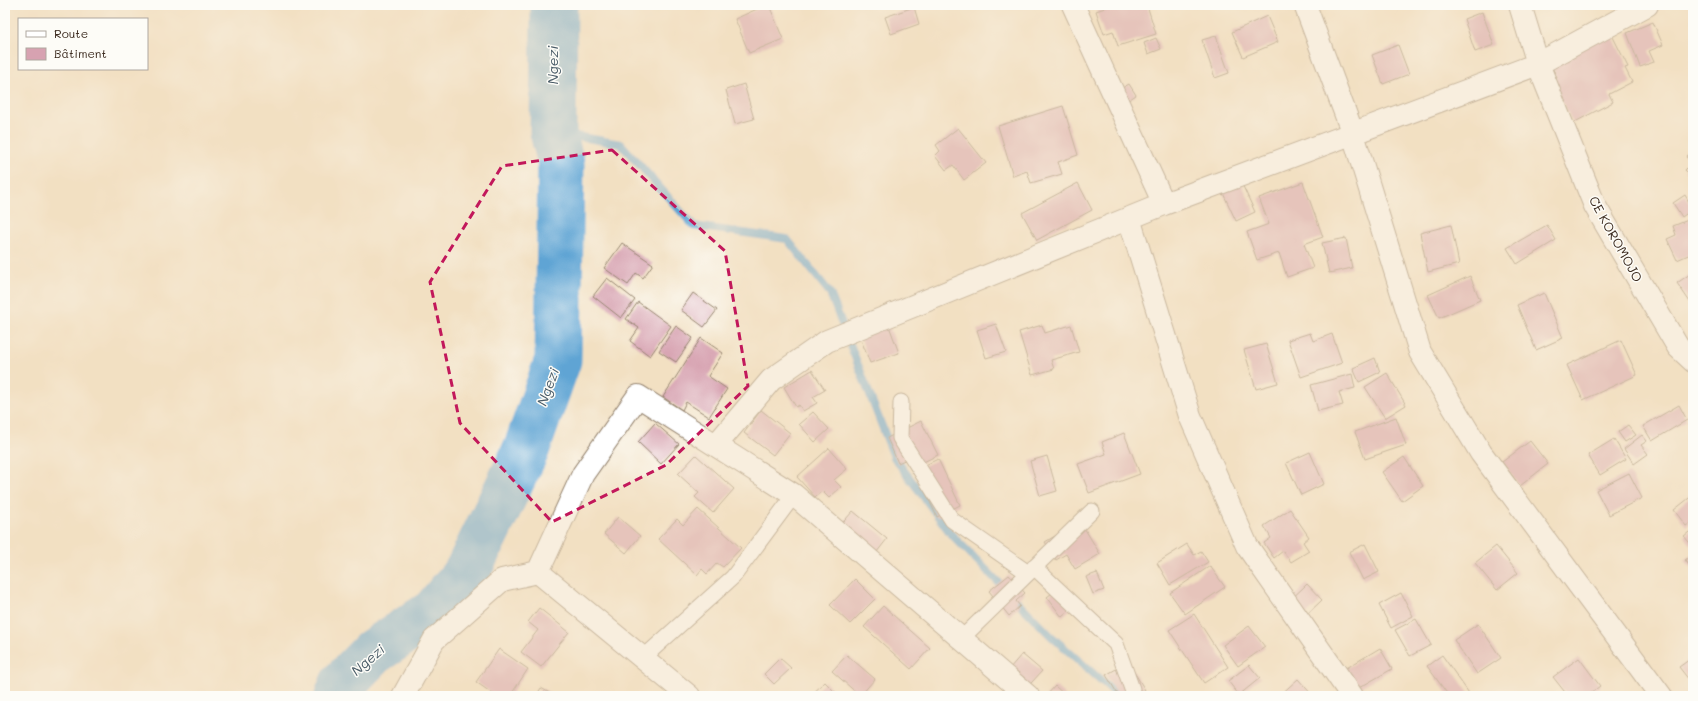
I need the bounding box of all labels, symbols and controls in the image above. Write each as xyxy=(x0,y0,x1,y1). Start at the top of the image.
legend xyxy=(18,18,148,70)
text: Route xyxy=(54,25,88,41)
text: Bâtiment xyxy=(54,45,107,61)
water label: Ngezi xyxy=(543,45,562,85)
street label: CE KOROMOJO xyxy=(1586,193,1647,285)
water label: Ngezi xyxy=(532,364,563,408)
water label: Ngezi xyxy=(347,639,389,680)

